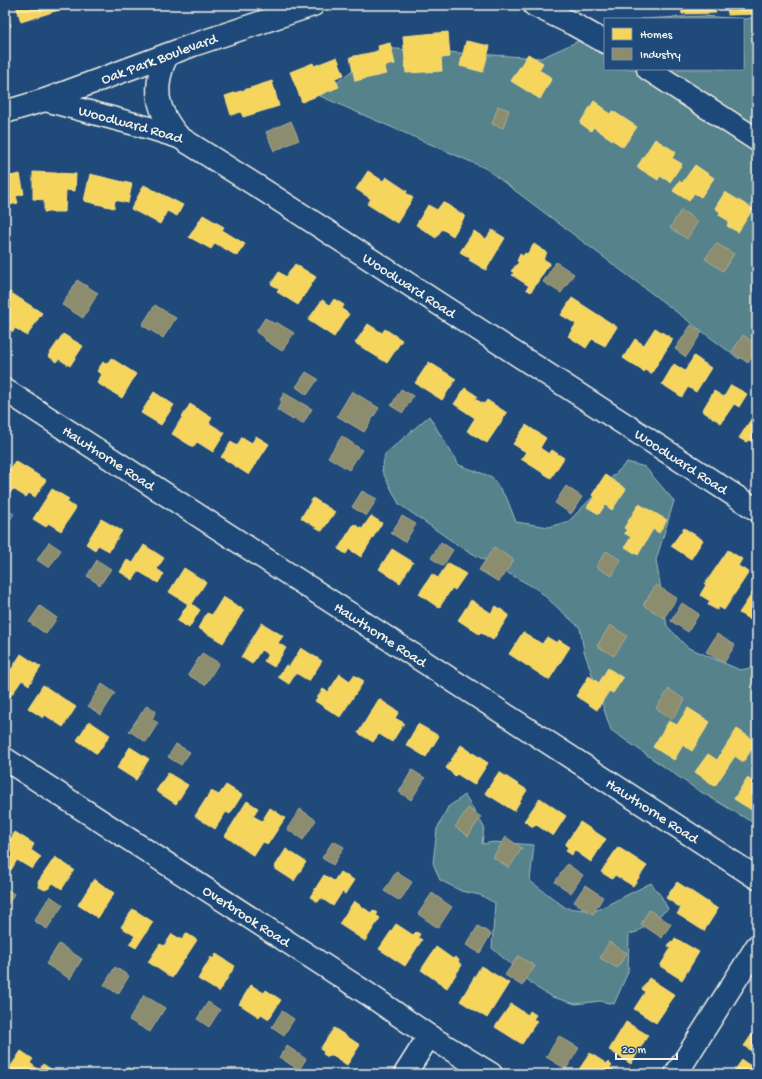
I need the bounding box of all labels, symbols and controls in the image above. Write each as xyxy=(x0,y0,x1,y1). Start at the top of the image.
legend xyxy=(604,18,744,70)
text: Homes xyxy=(640,29,673,43)
street label: Oak Park Boulevard xyxy=(99,30,221,89)
text: Industry xyxy=(640,49,681,63)
street label: Woodward Road xyxy=(76,102,186,149)
street label: Woodward Road xyxy=(359,250,460,324)
street label: Hawthorne Road xyxy=(58,422,159,497)
street label: Woodward Road xyxy=(630,426,731,500)
street label: Hawthorne Road xyxy=(330,599,431,673)
street label: Hawthorne Road xyxy=(602,775,702,849)
street label: Overbrook Road xyxy=(199,882,294,953)
scale bar xyxy=(616,1035,677,1061)
text: 20 m xyxy=(622,1044,647,1058)

